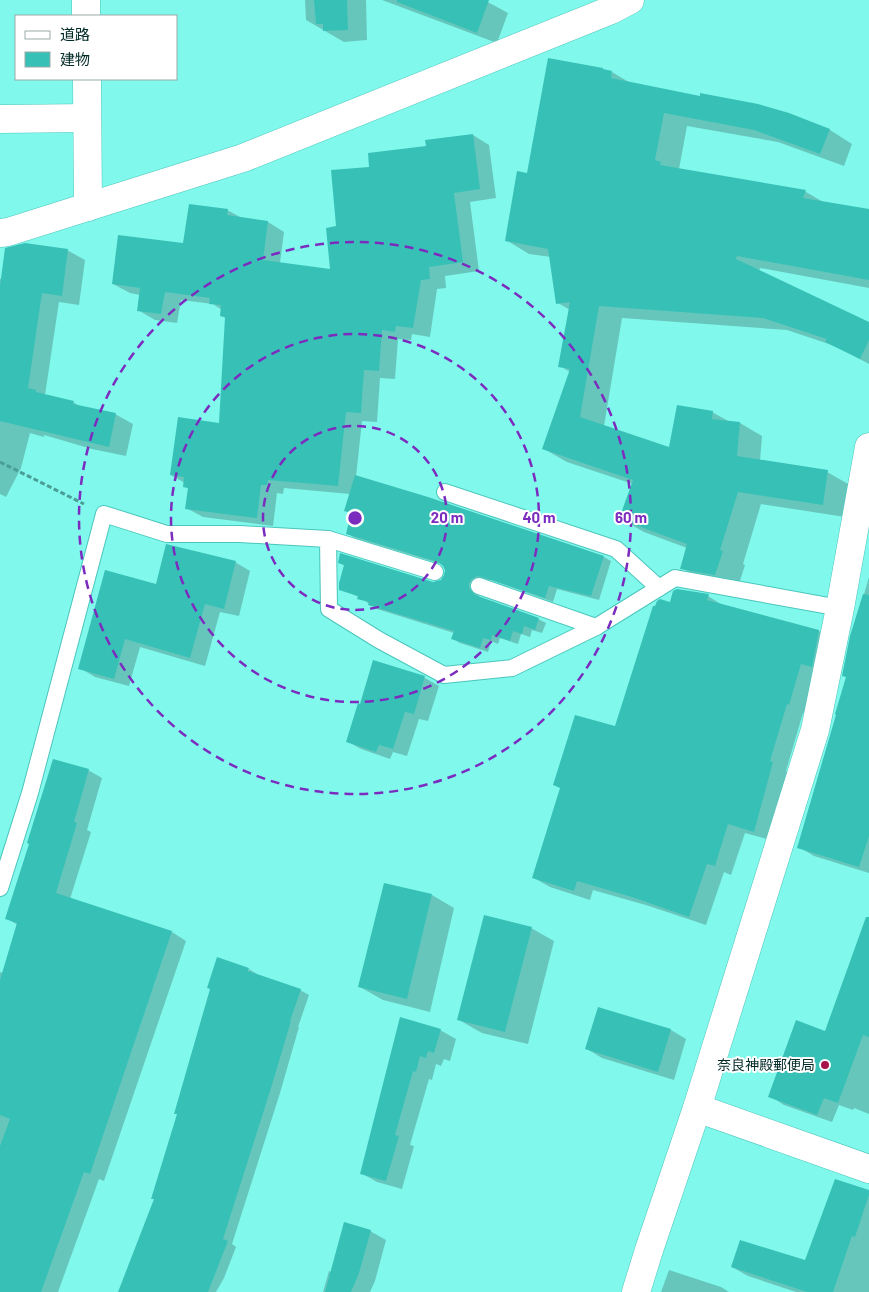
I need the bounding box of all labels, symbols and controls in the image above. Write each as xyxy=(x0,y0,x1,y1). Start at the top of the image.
legend xyxy=(15,15,178,80)
text: 道路 xyxy=(60,25,90,43)
text: 建物 xyxy=(60,50,90,68)
text: 20 m xyxy=(431,508,463,526)
text: 40 m xyxy=(522,508,556,526)
text: 60 m xyxy=(615,508,647,526)
centre of rings xyxy=(346,509,364,527)
place label: 奈良神殿郵便局 xyxy=(717,1056,815,1073)
marker: 奈良神殿郵便局 xyxy=(819,1059,831,1071)

